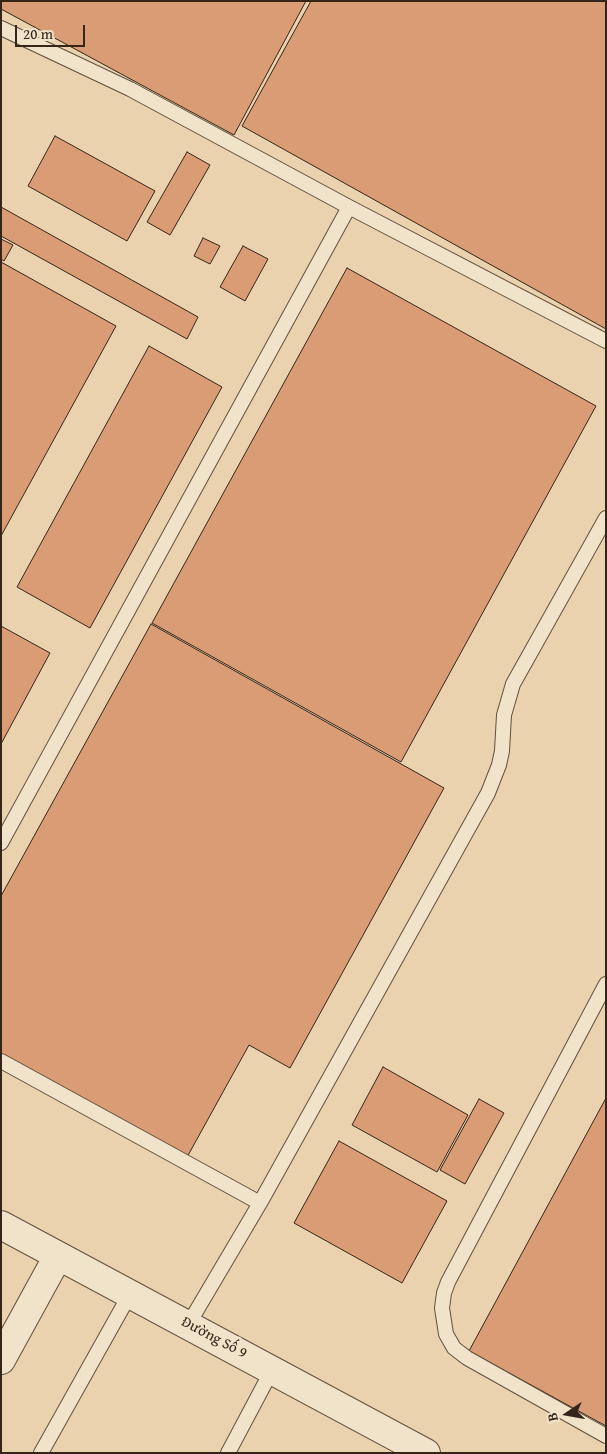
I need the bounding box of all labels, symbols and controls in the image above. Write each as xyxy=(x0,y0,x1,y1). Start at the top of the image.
scale bar xyxy=(18,15,88,47)
text: 20 m xyxy=(23,23,53,44)
street label: Đường Số 9 xyxy=(178,1313,250,1363)
north arrow xyxy=(542,1389,592,1439)
text: B xyxy=(542,1411,563,1423)

